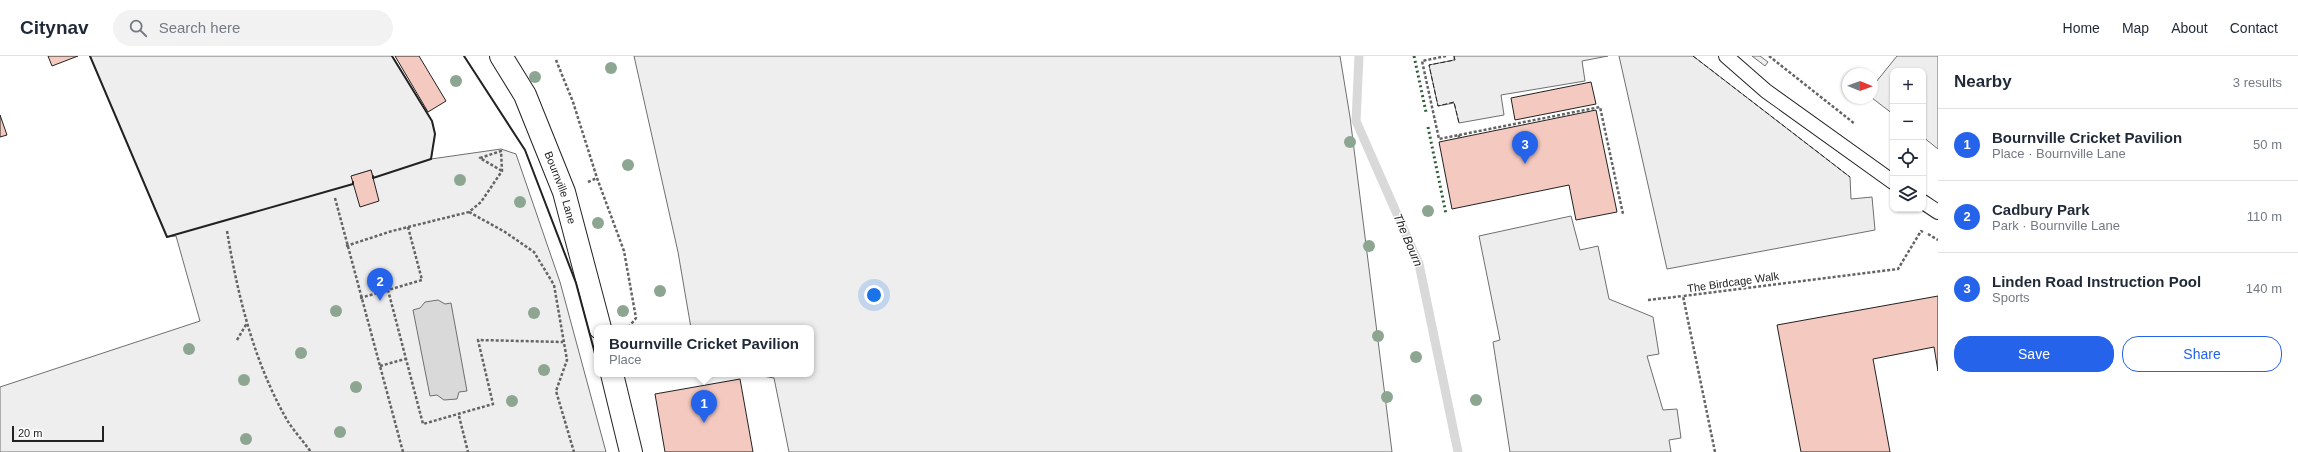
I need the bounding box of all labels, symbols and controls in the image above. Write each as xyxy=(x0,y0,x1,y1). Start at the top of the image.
search box xyxy=(113,10,393,46)
text: Citynav xyxy=(20,17,89,38)
icon: search xyxy=(127,17,149,39)
text: Search here xyxy=(159,19,240,36)
text: Home xyxy=(2063,20,2100,36)
text: Map xyxy=(2122,20,2149,36)
text: About xyxy=(2171,20,2208,36)
text: Contact xyxy=(2230,20,2278,36)
north arrow xyxy=(1842,68,1878,104)
map controls xyxy=(1890,68,1926,212)
button: + xyxy=(1890,68,1926,104)
text: Nearby xyxy=(1954,72,2012,91)
text: 3 results xyxy=(2233,75,2282,90)
button: − xyxy=(1890,104,1926,140)
text: Bournville Cricket Pavilion xyxy=(1992,129,2182,146)
pin: 3 xyxy=(1512,131,1538,164)
text: 1 xyxy=(1963,137,1971,152)
text: 50 m xyxy=(2253,137,2282,152)
button: locate xyxy=(1890,140,1926,176)
text: Place · Bournville Lane xyxy=(1992,146,2126,161)
street label: Bournville Lane xyxy=(542,150,578,225)
button: layers xyxy=(1890,176,1926,212)
text: Cadbury Park xyxy=(1992,201,2090,218)
text: 2 xyxy=(1963,209,1971,224)
text: 110 m xyxy=(2247,209,2282,224)
water label: The Bourn xyxy=(1391,211,1426,269)
text: Park · Bournville Lane xyxy=(1992,218,2120,233)
pin: 2 xyxy=(367,268,393,301)
street label: The Birdcage Walk xyxy=(1686,270,1780,294)
text: Linden Road Instruction Pool xyxy=(1992,273,2201,290)
text: 3 xyxy=(1963,281,1971,296)
text: 140 m xyxy=(2246,281,2282,296)
your location xyxy=(864,285,884,305)
text: Sports xyxy=(1992,290,2030,305)
popup xyxy=(594,325,814,377)
text: Bournville Cricket Pavilion xyxy=(609,335,799,352)
button: Save xyxy=(1954,336,2114,372)
button: Share xyxy=(2122,336,2282,372)
text: Place xyxy=(609,352,642,367)
pin: 1 xyxy=(691,390,717,423)
scale bar xyxy=(12,424,104,443)
text: 20 m xyxy=(18,427,42,439)

